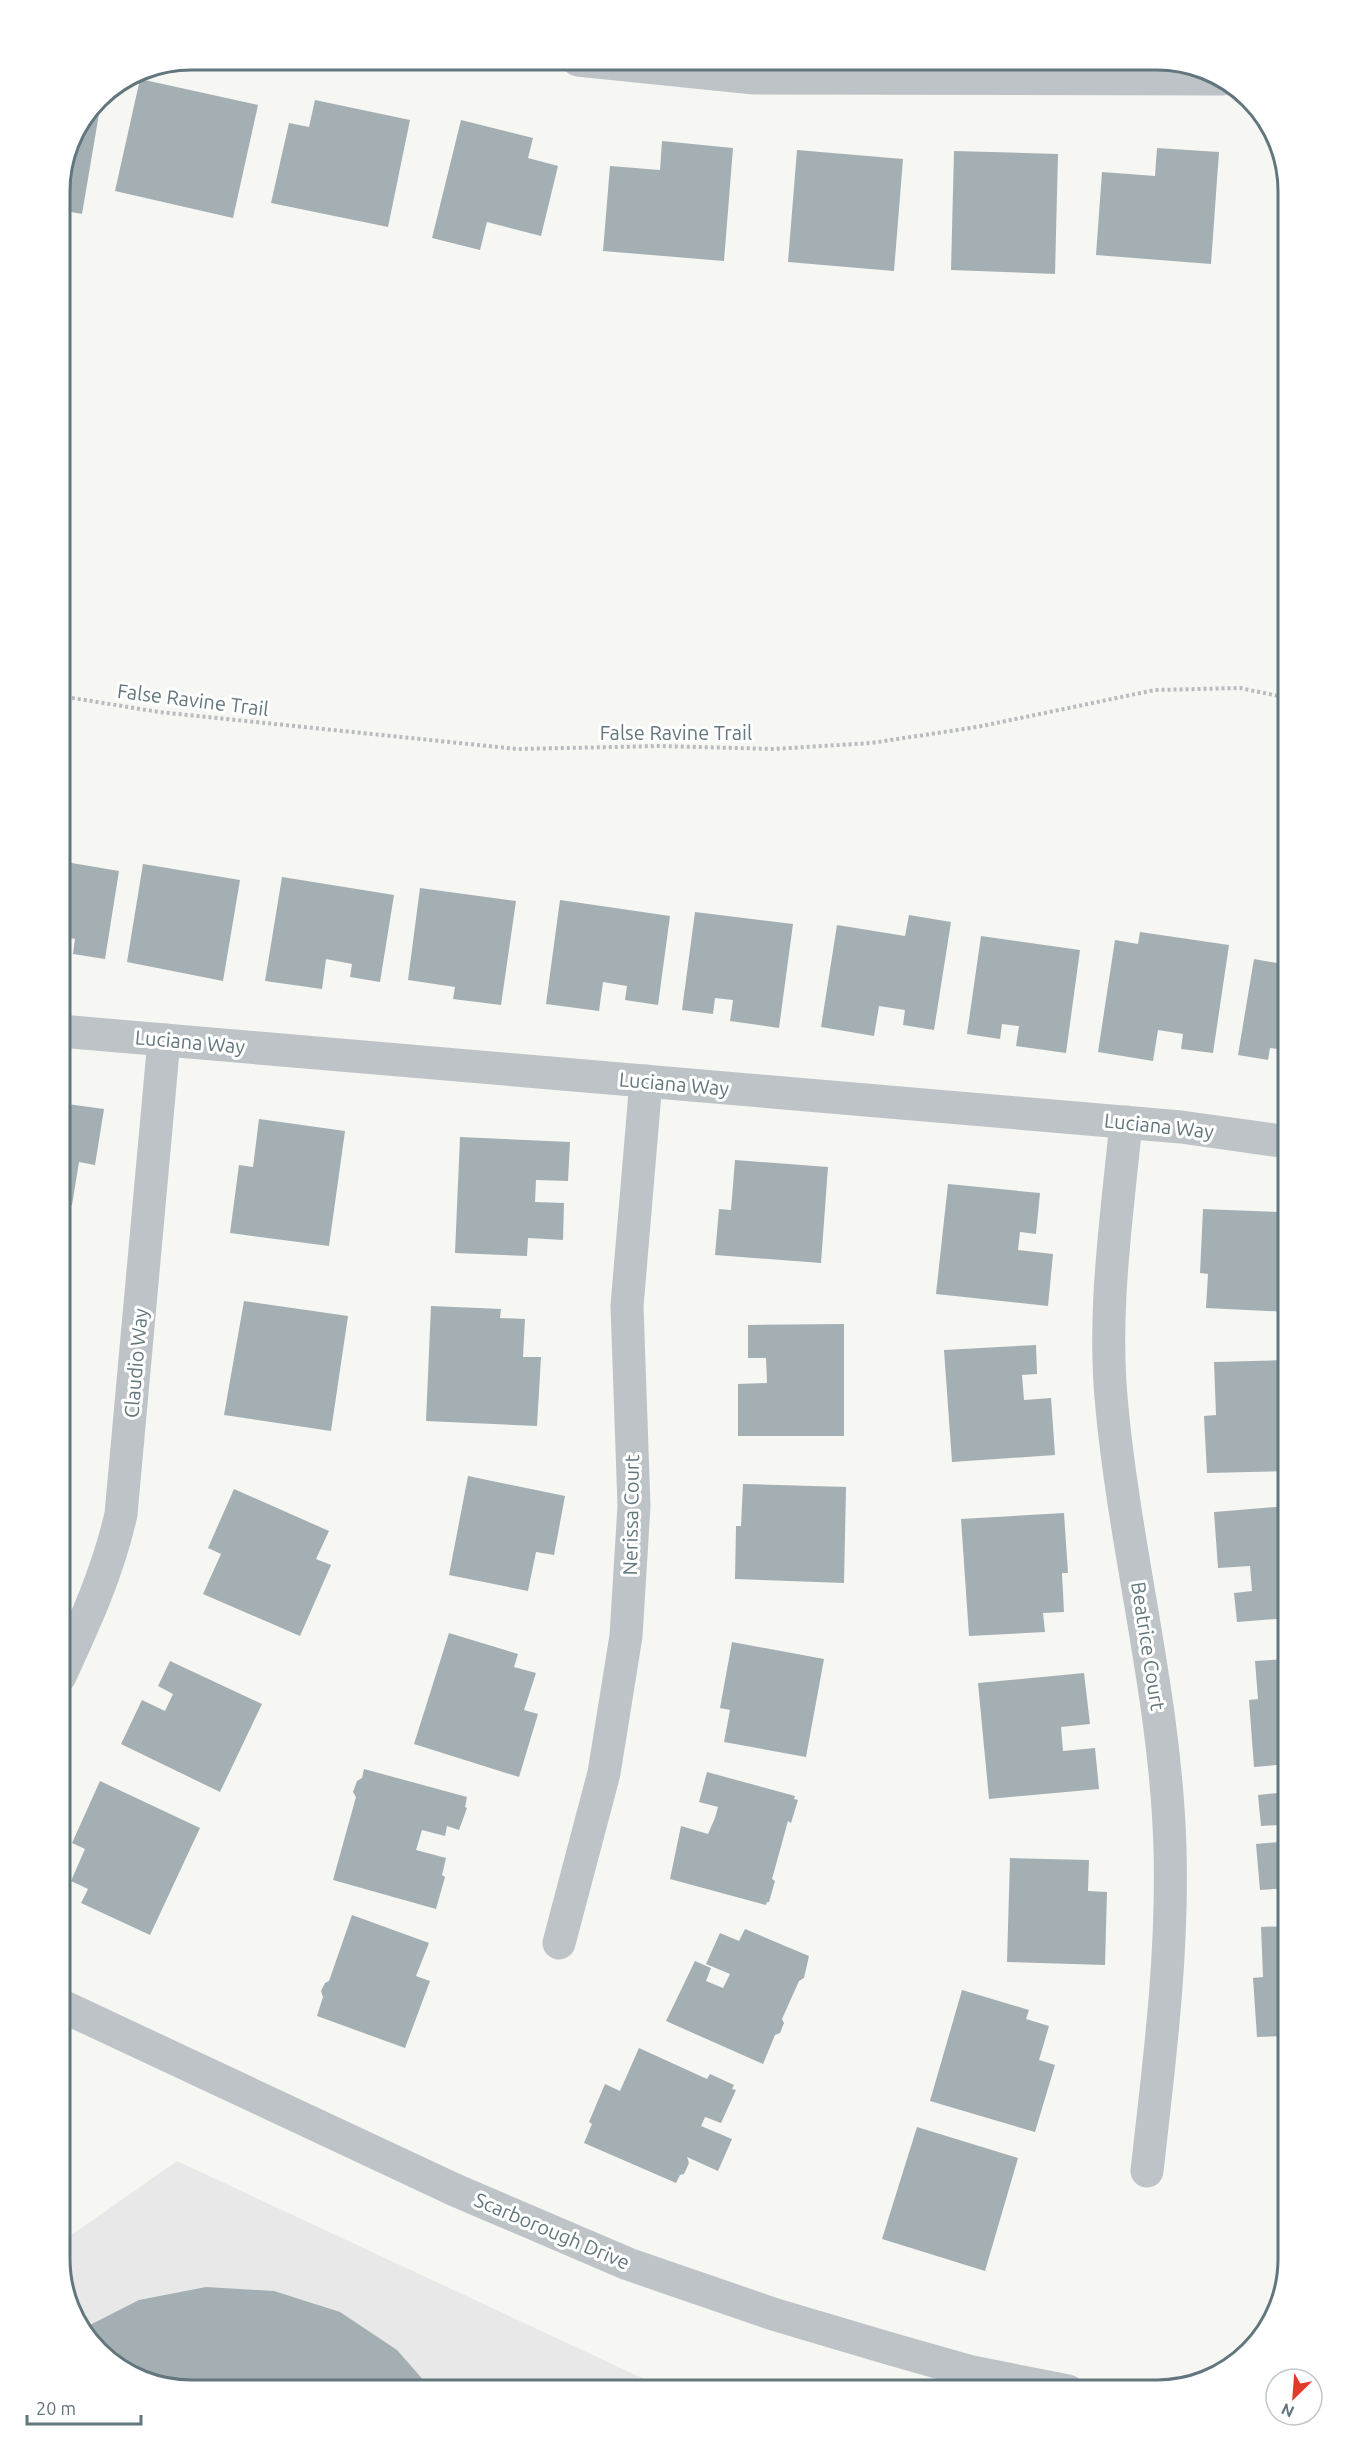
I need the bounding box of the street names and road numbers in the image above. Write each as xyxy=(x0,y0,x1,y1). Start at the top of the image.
street label: False Ravine Trail xyxy=(116,679,270,720)
street label: False Ravine Trail xyxy=(600,721,752,744)
street label: Luciana Way xyxy=(134,1025,246,1058)
street label: Luciana Way xyxy=(618,1067,730,1100)
street label: Luciana Way xyxy=(1103,1108,1215,1143)
street label: Claudio Way xyxy=(119,1307,152,1419)
street label: Nerissa Court xyxy=(618,1454,643,1576)
street label: Beatrice Court xyxy=(1127,1580,1170,1712)
street label: Scarborough Drive xyxy=(471,2187,633,2274)

